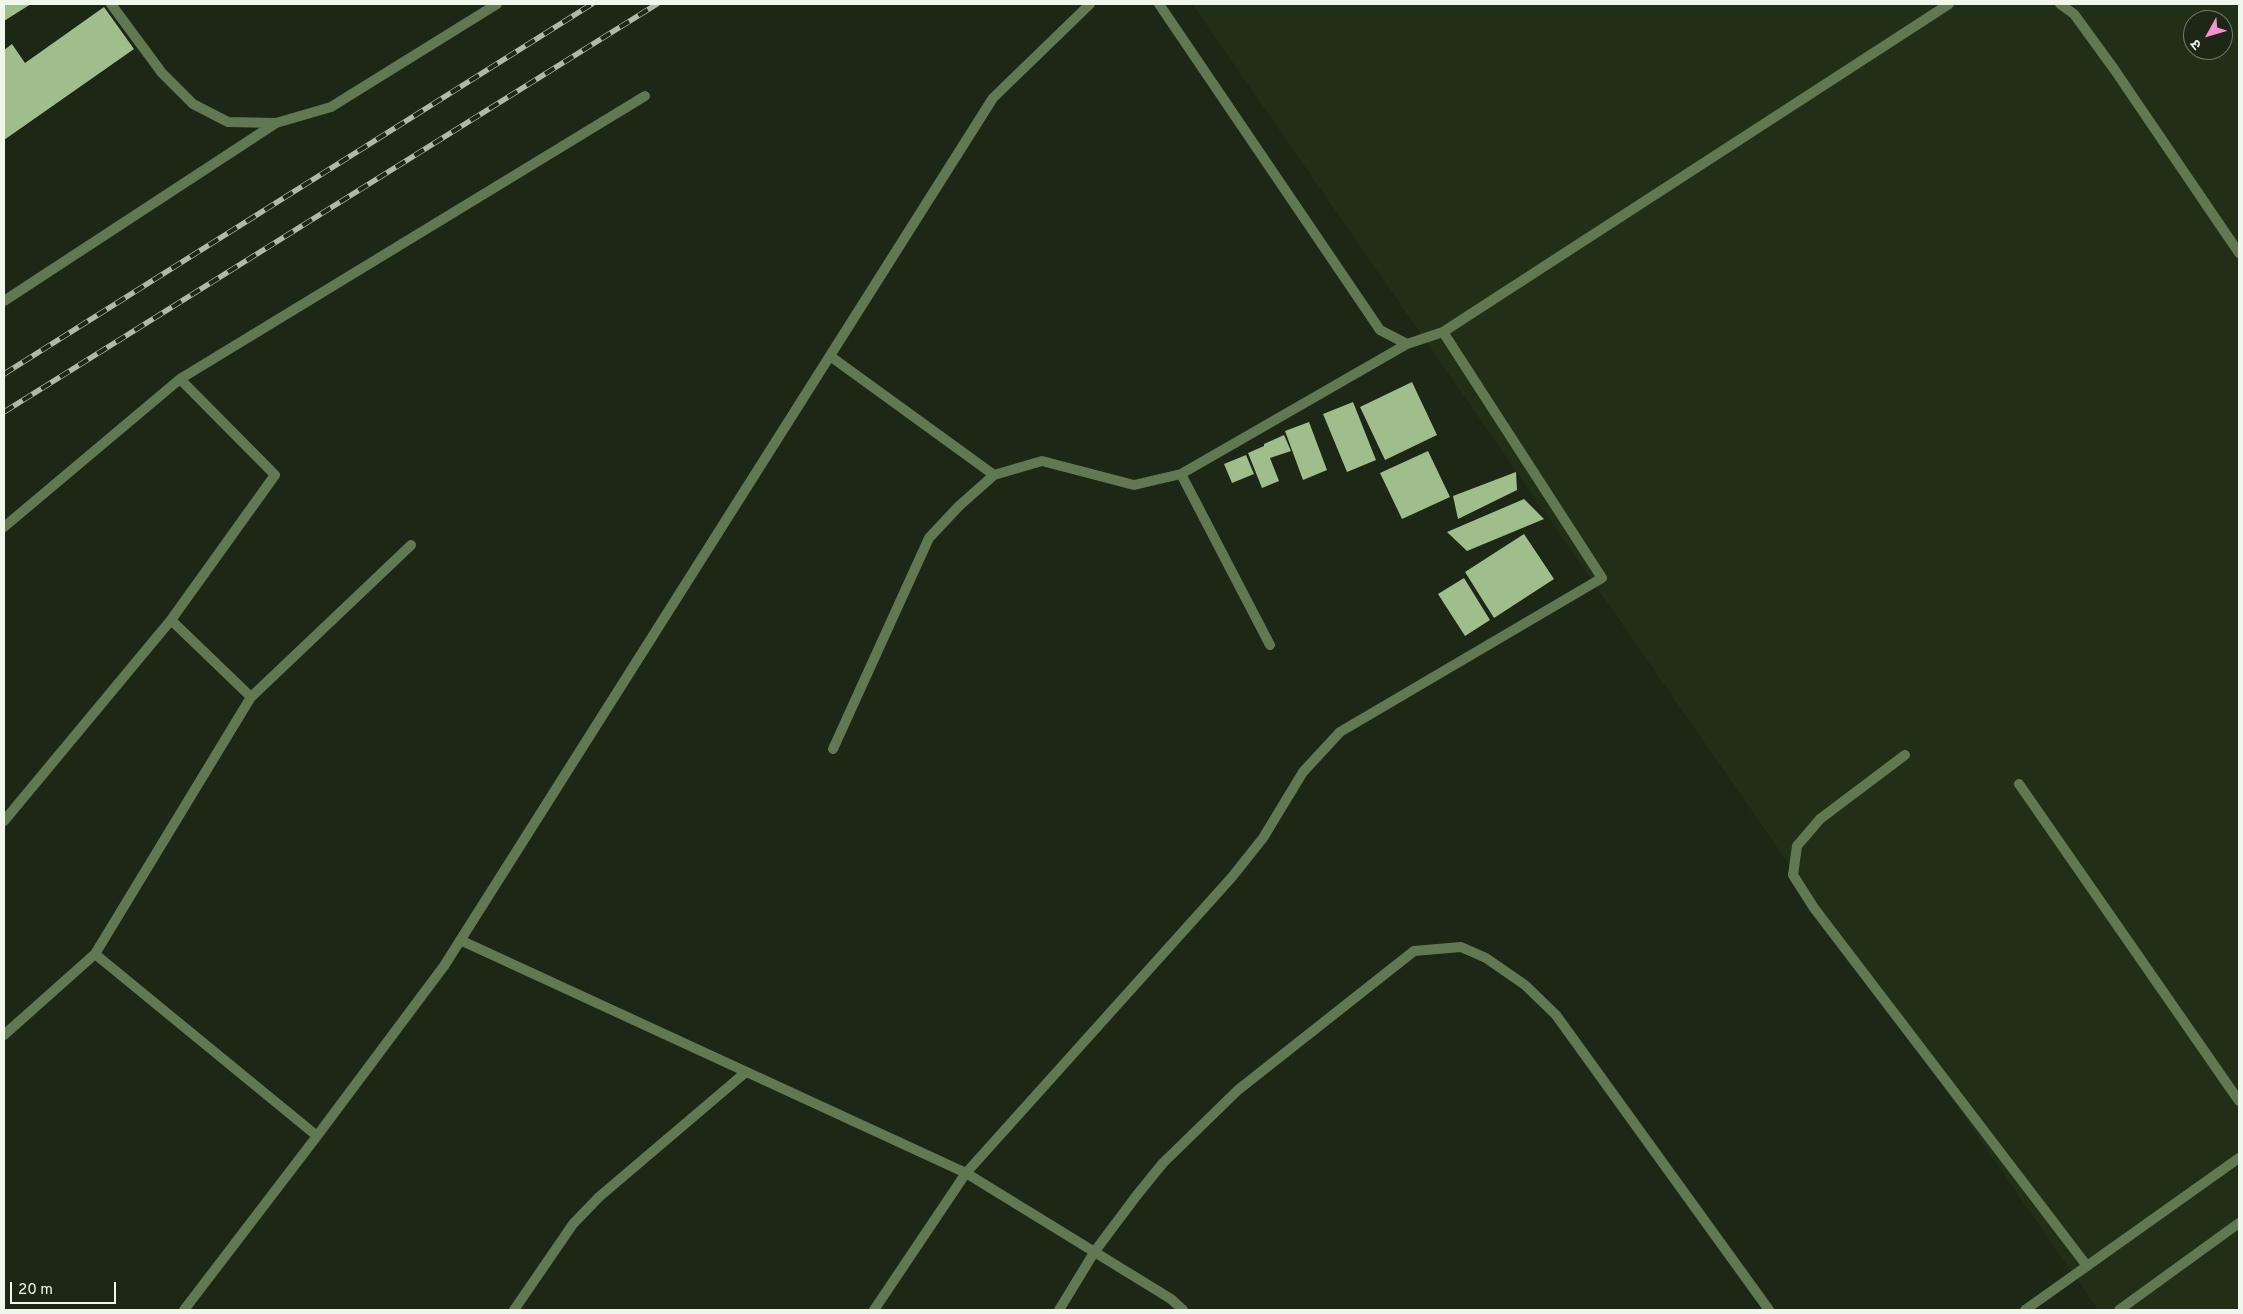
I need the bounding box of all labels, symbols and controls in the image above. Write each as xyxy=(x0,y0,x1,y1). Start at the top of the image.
north arrow xyxy=(2183,10,2233,60)
text: उ xyxy=(2188,36,2206,53)
scale bar xyxy=(12,1272,119,1304)
text: 20 m xyxy=(18,1281,53,1300)

